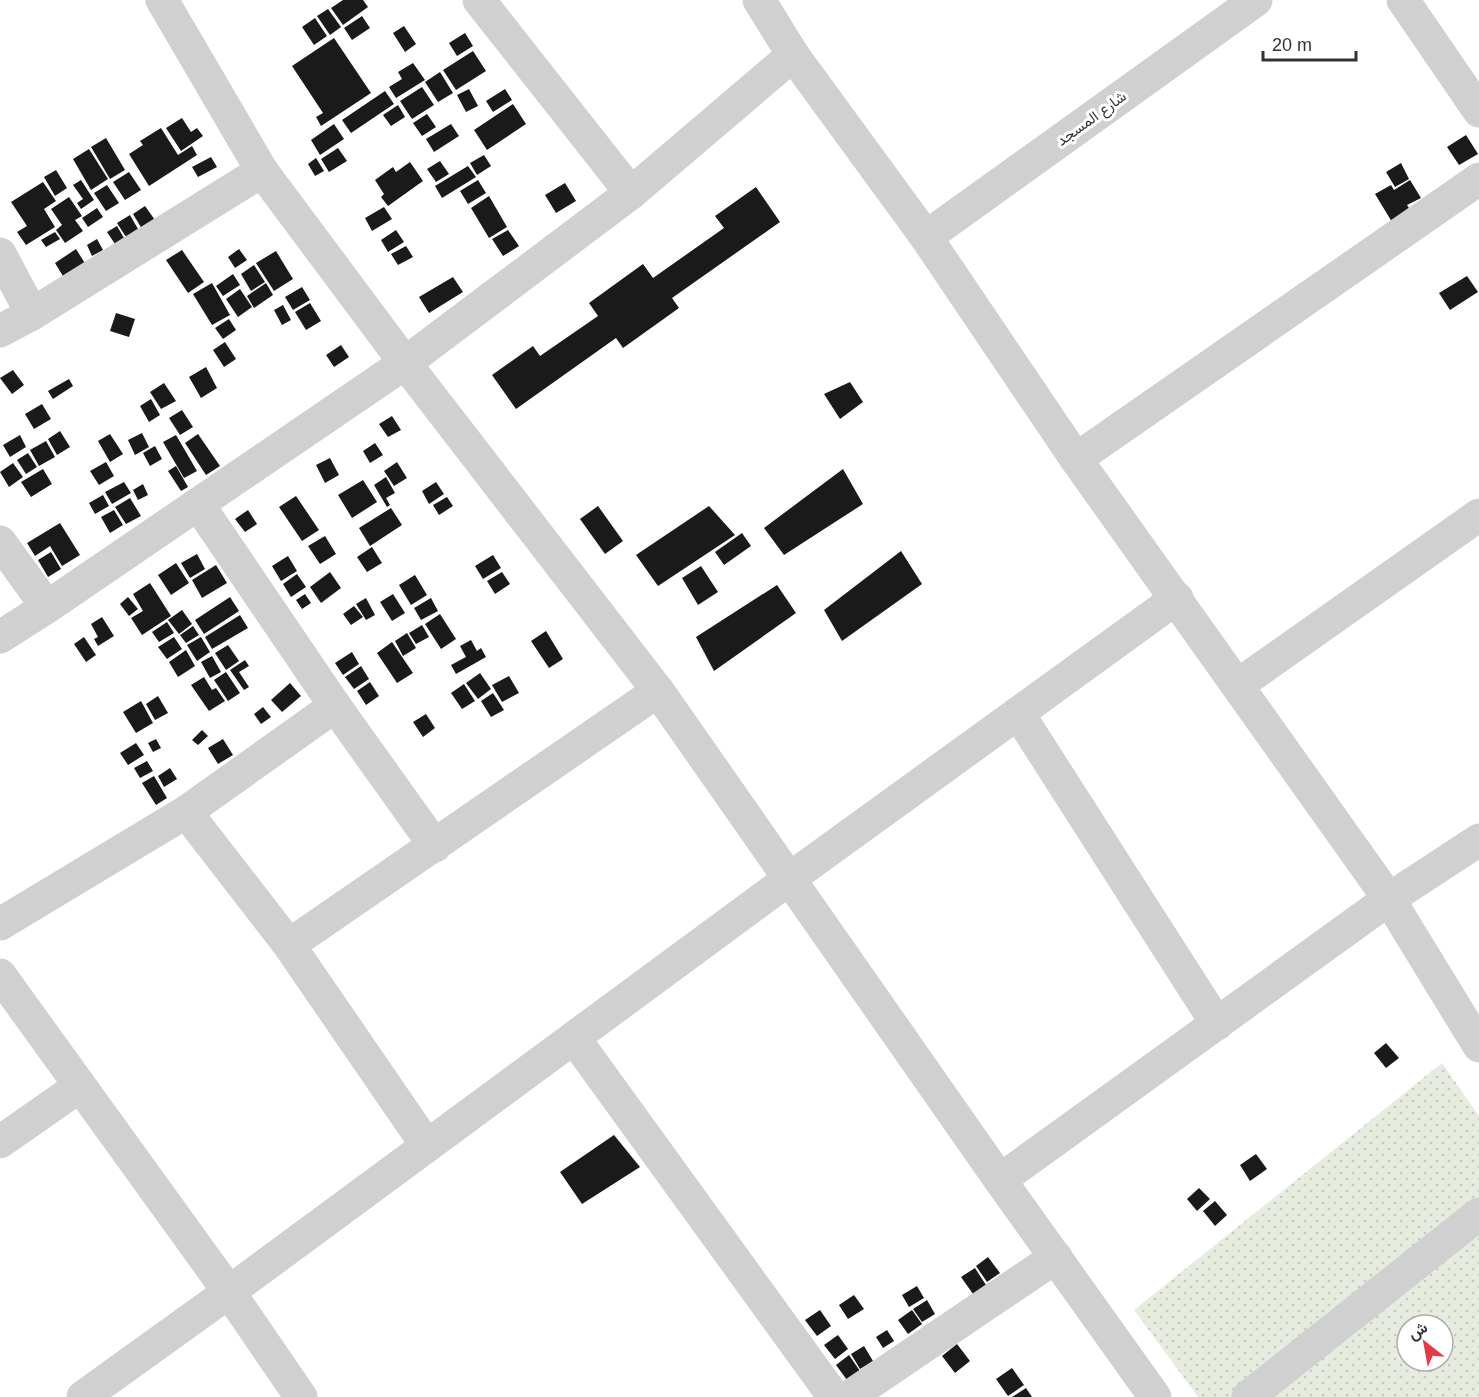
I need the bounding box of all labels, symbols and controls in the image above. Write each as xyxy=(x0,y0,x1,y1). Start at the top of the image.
scale bar xyxy=(1263,24,1356,62)
text: 20 m xyxy=(1272,35,1312,55)
street label: شارع المسجد xyxy=(1053,87,1131,151)
north arrow xyxy=(1395,1313,1455,1373)
text: ش xyxy=(1405,1318,1431,1344)

